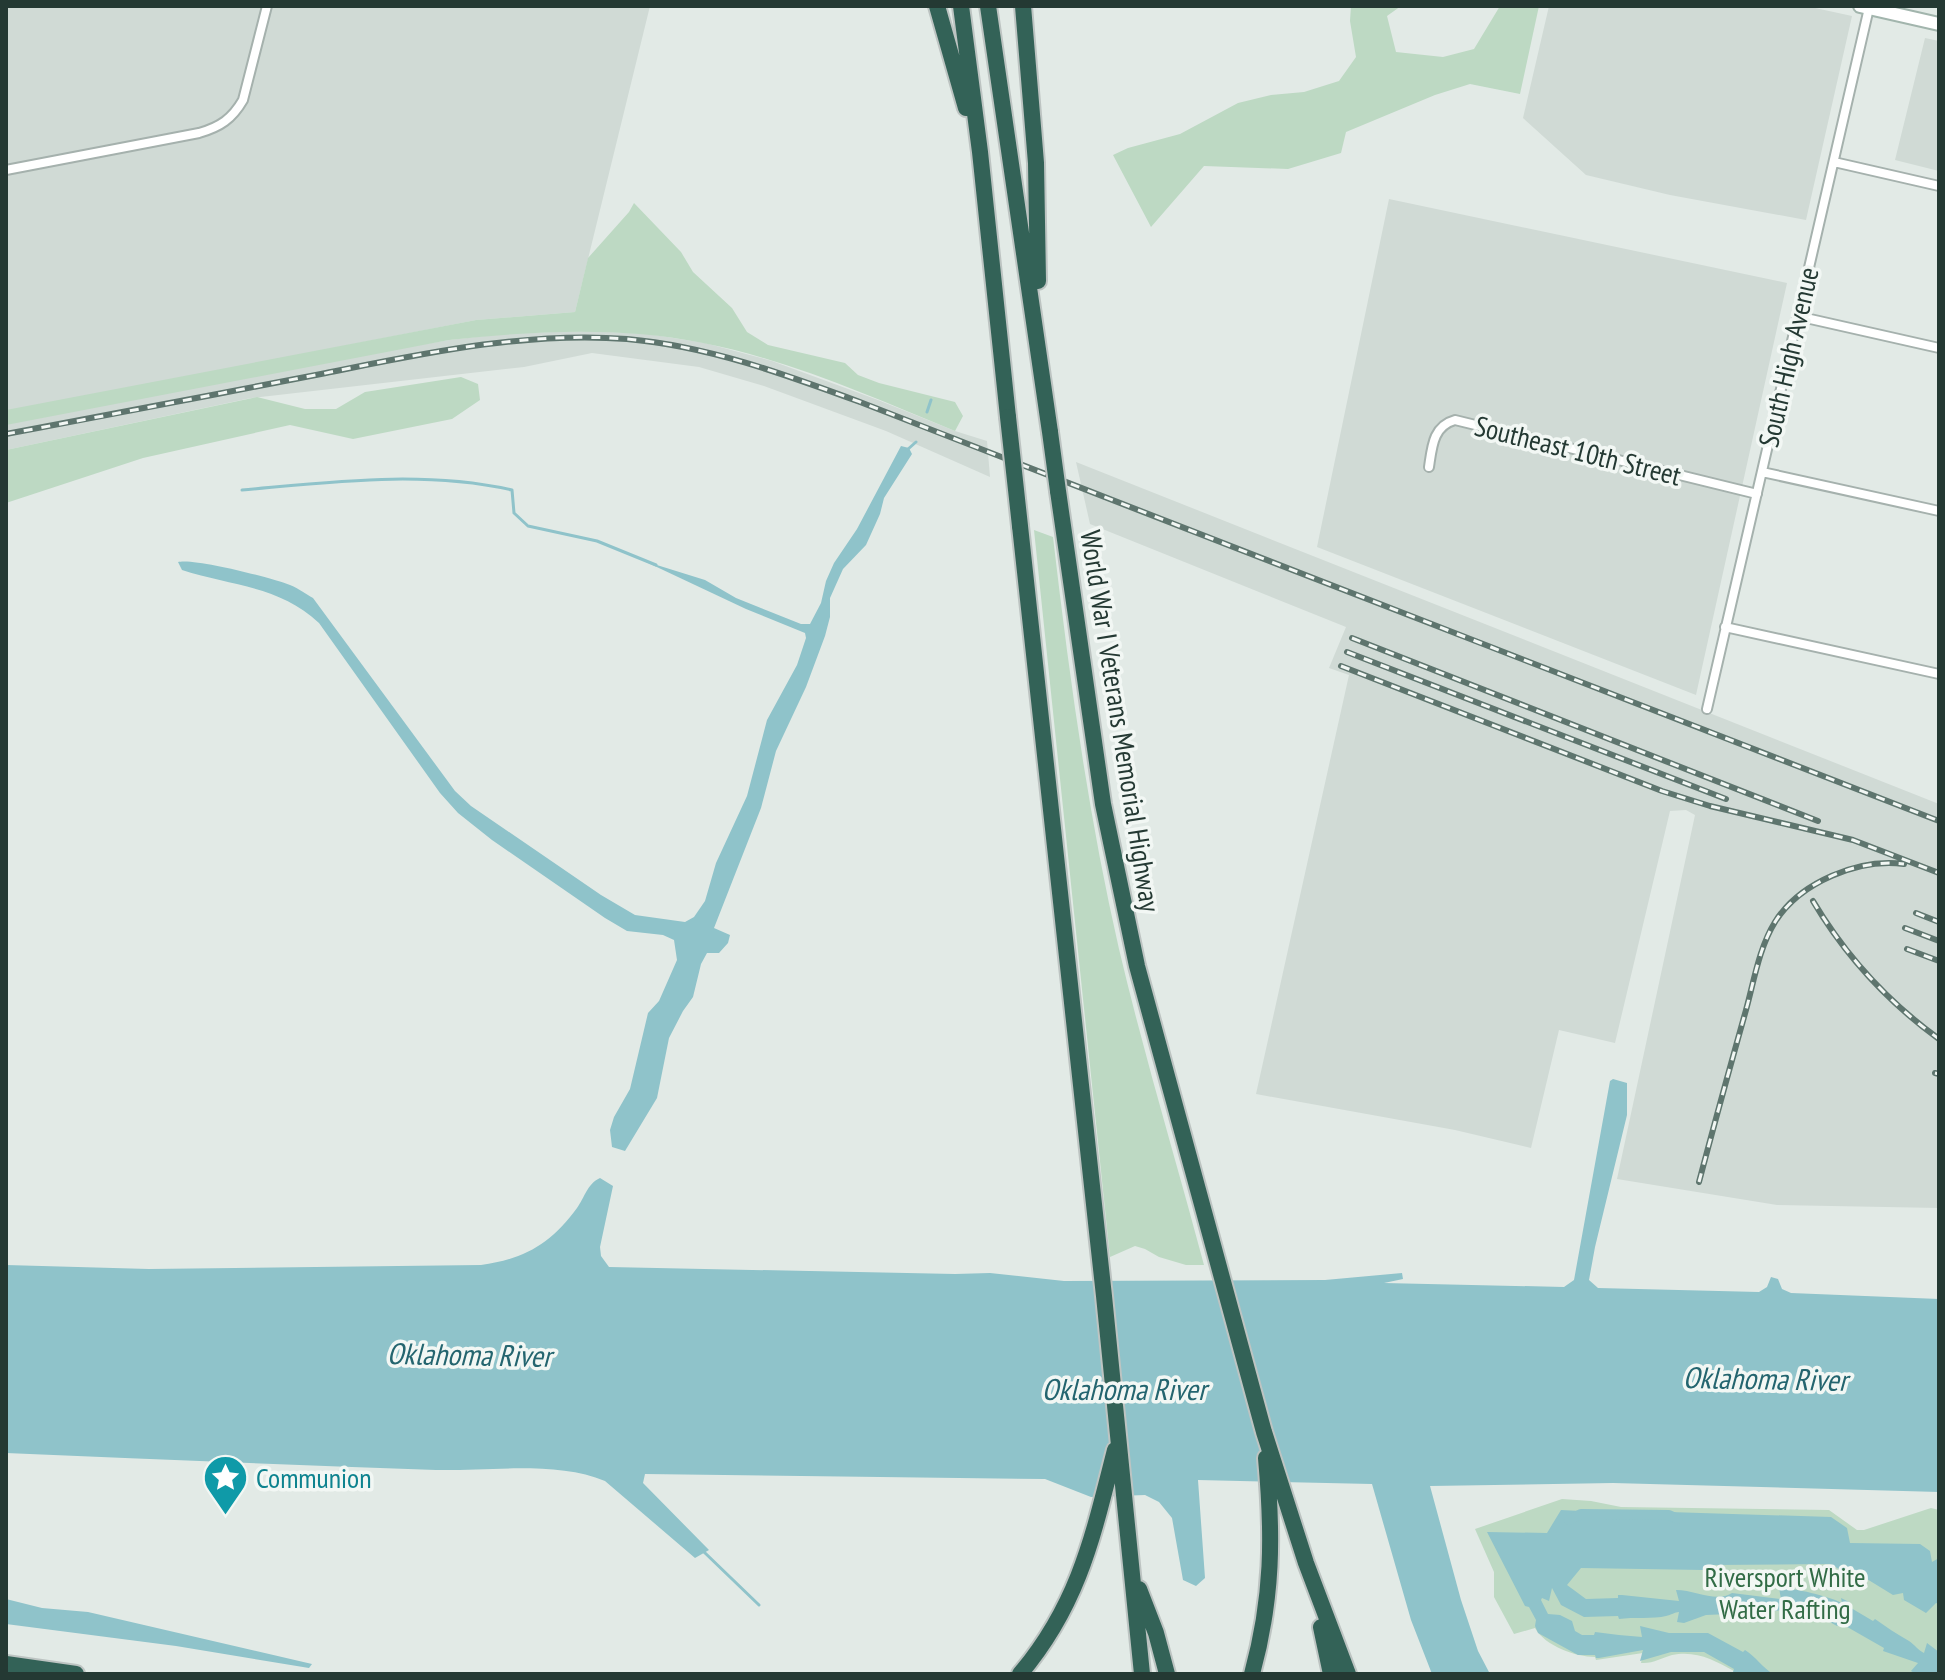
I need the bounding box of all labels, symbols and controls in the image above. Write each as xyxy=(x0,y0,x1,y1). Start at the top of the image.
street label: South High Avenue xyxy=(1749,263,1827,451)
street label: Southeast 10th Street xyxy=(1471,406,1685,494)
street label: World War I Veterans Memorial Highway xyxy=(1073,528,1170,915)
water label: Oklahoma River xyxy=(387,1333,555,1375)
water label: Oklahoma River xyxy=(1683,1357,1851,1399)
water label: Oklahoma River xyxy=(1042,1369,1210,1408)
place icon: Communion xyxy=(201,1453,249,1516)
place label: Communion xyxy=(256,1459,372,1496)
park label: Riversport White Water Rafting xyxy=(1704,1558,1866,1627)

